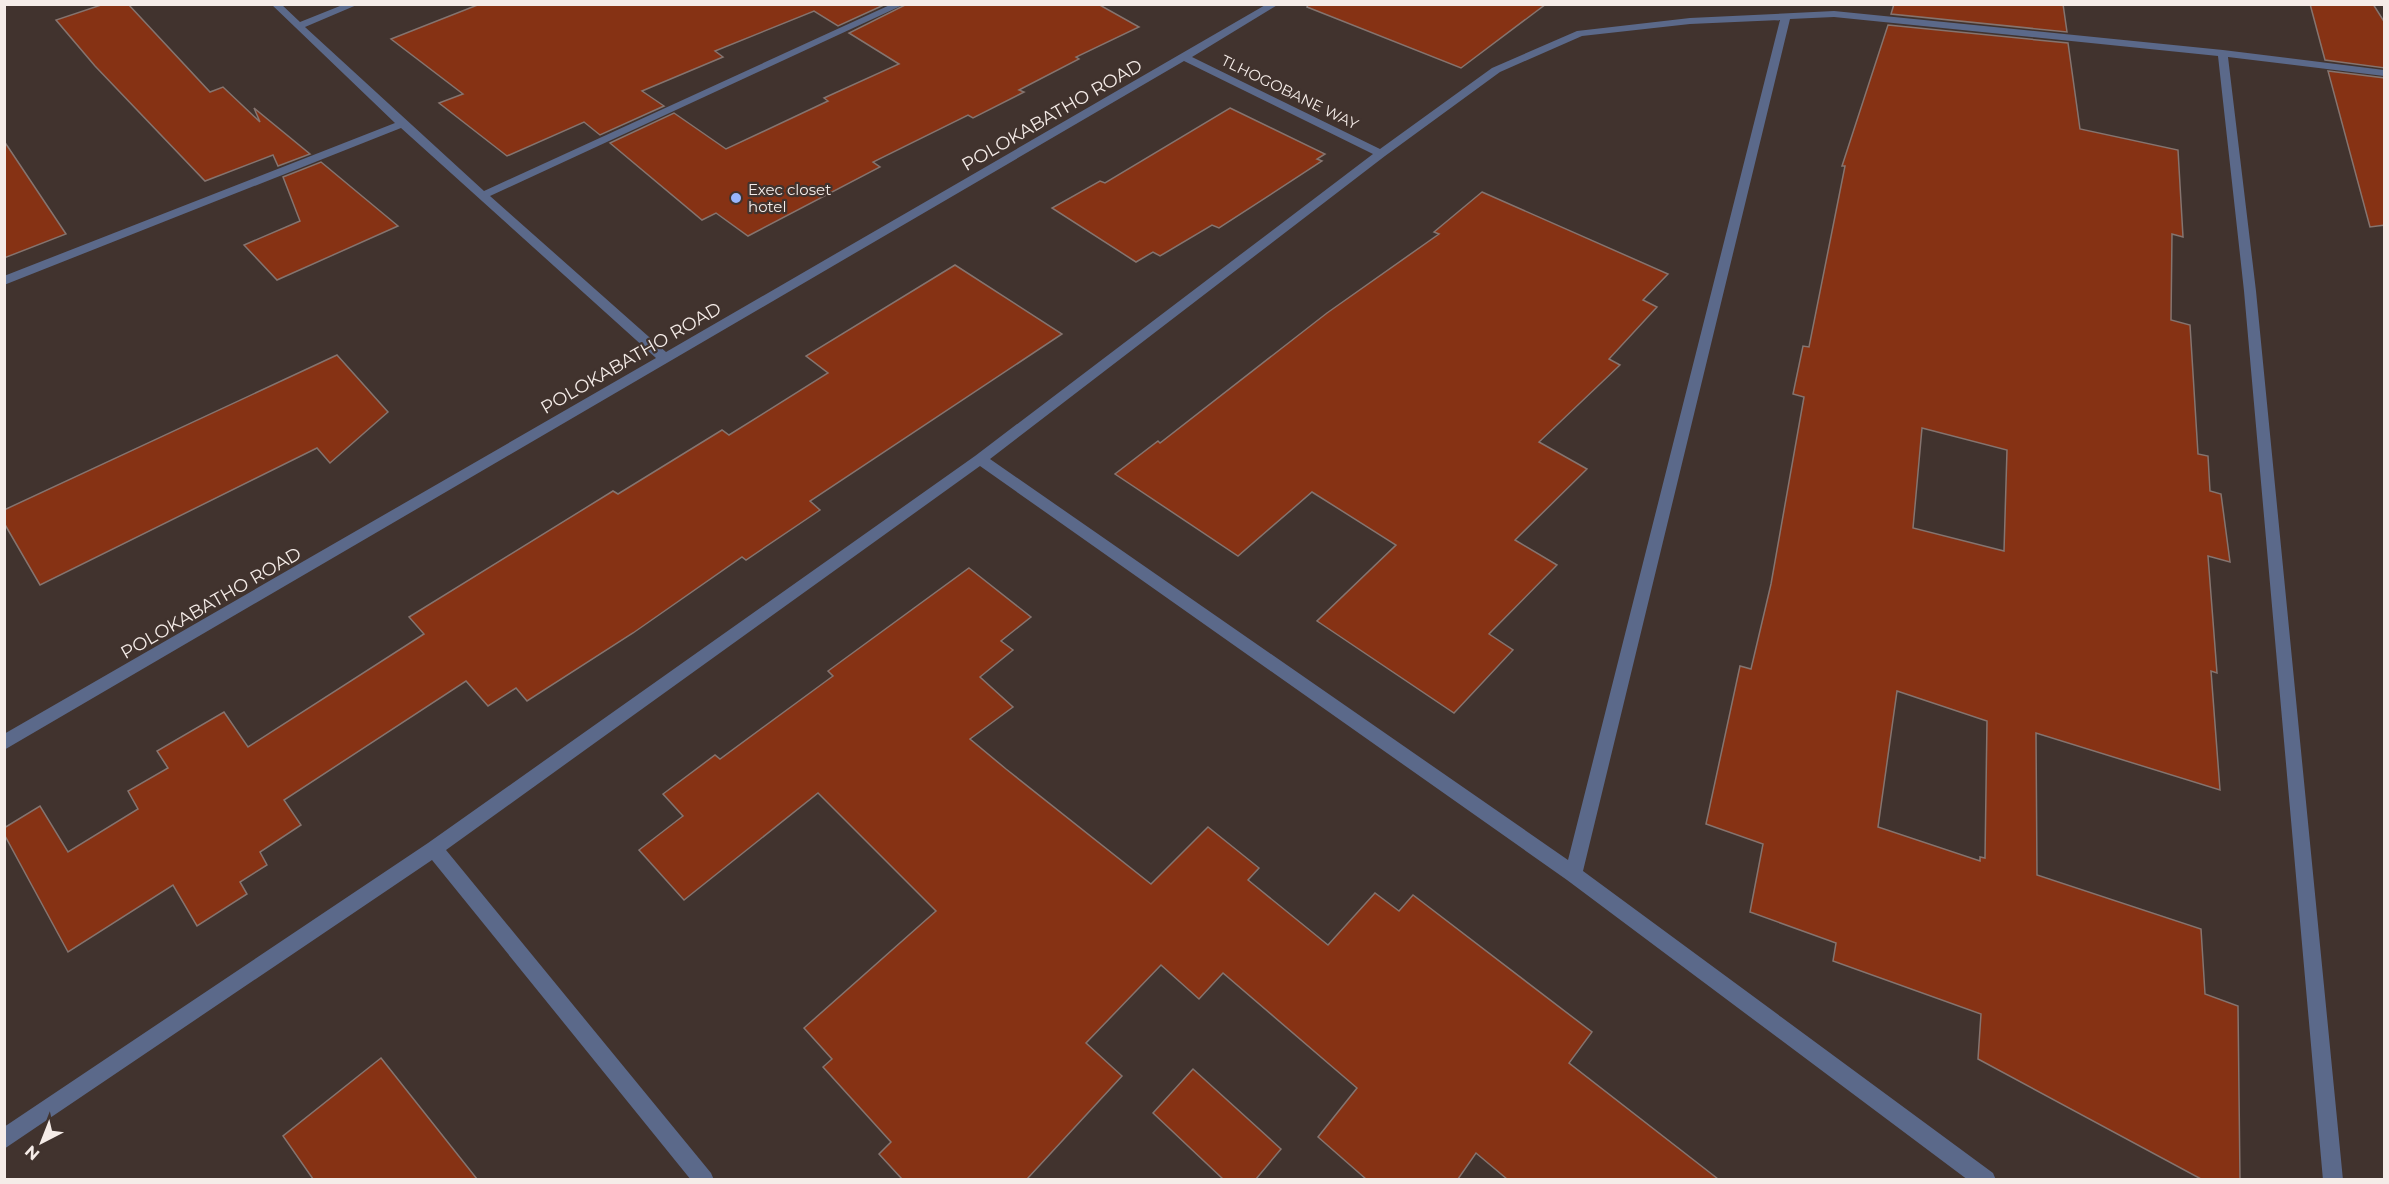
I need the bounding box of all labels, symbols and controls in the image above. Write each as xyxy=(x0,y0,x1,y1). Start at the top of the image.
street label: TLHOGOBANE WAY xyxy=(1218,51,1362,134)
street label: POLOKABATHO ROAD xyxy=(958,54,1146,176)
place label: Exec closet hotel xyxy=(748,180,831,216)
marker: Exec closet hotel xyxy=(729,191,743,205)
street label: POLOKABATHO ROAD xyxy=(537,297,725,419)
street label: POLOKABATHO ROAD xyxy=(117,542,305,664)
north arrow xyxy=(12,1112,72,1172)
text: N xyxy=(21,1141,43,1164)

